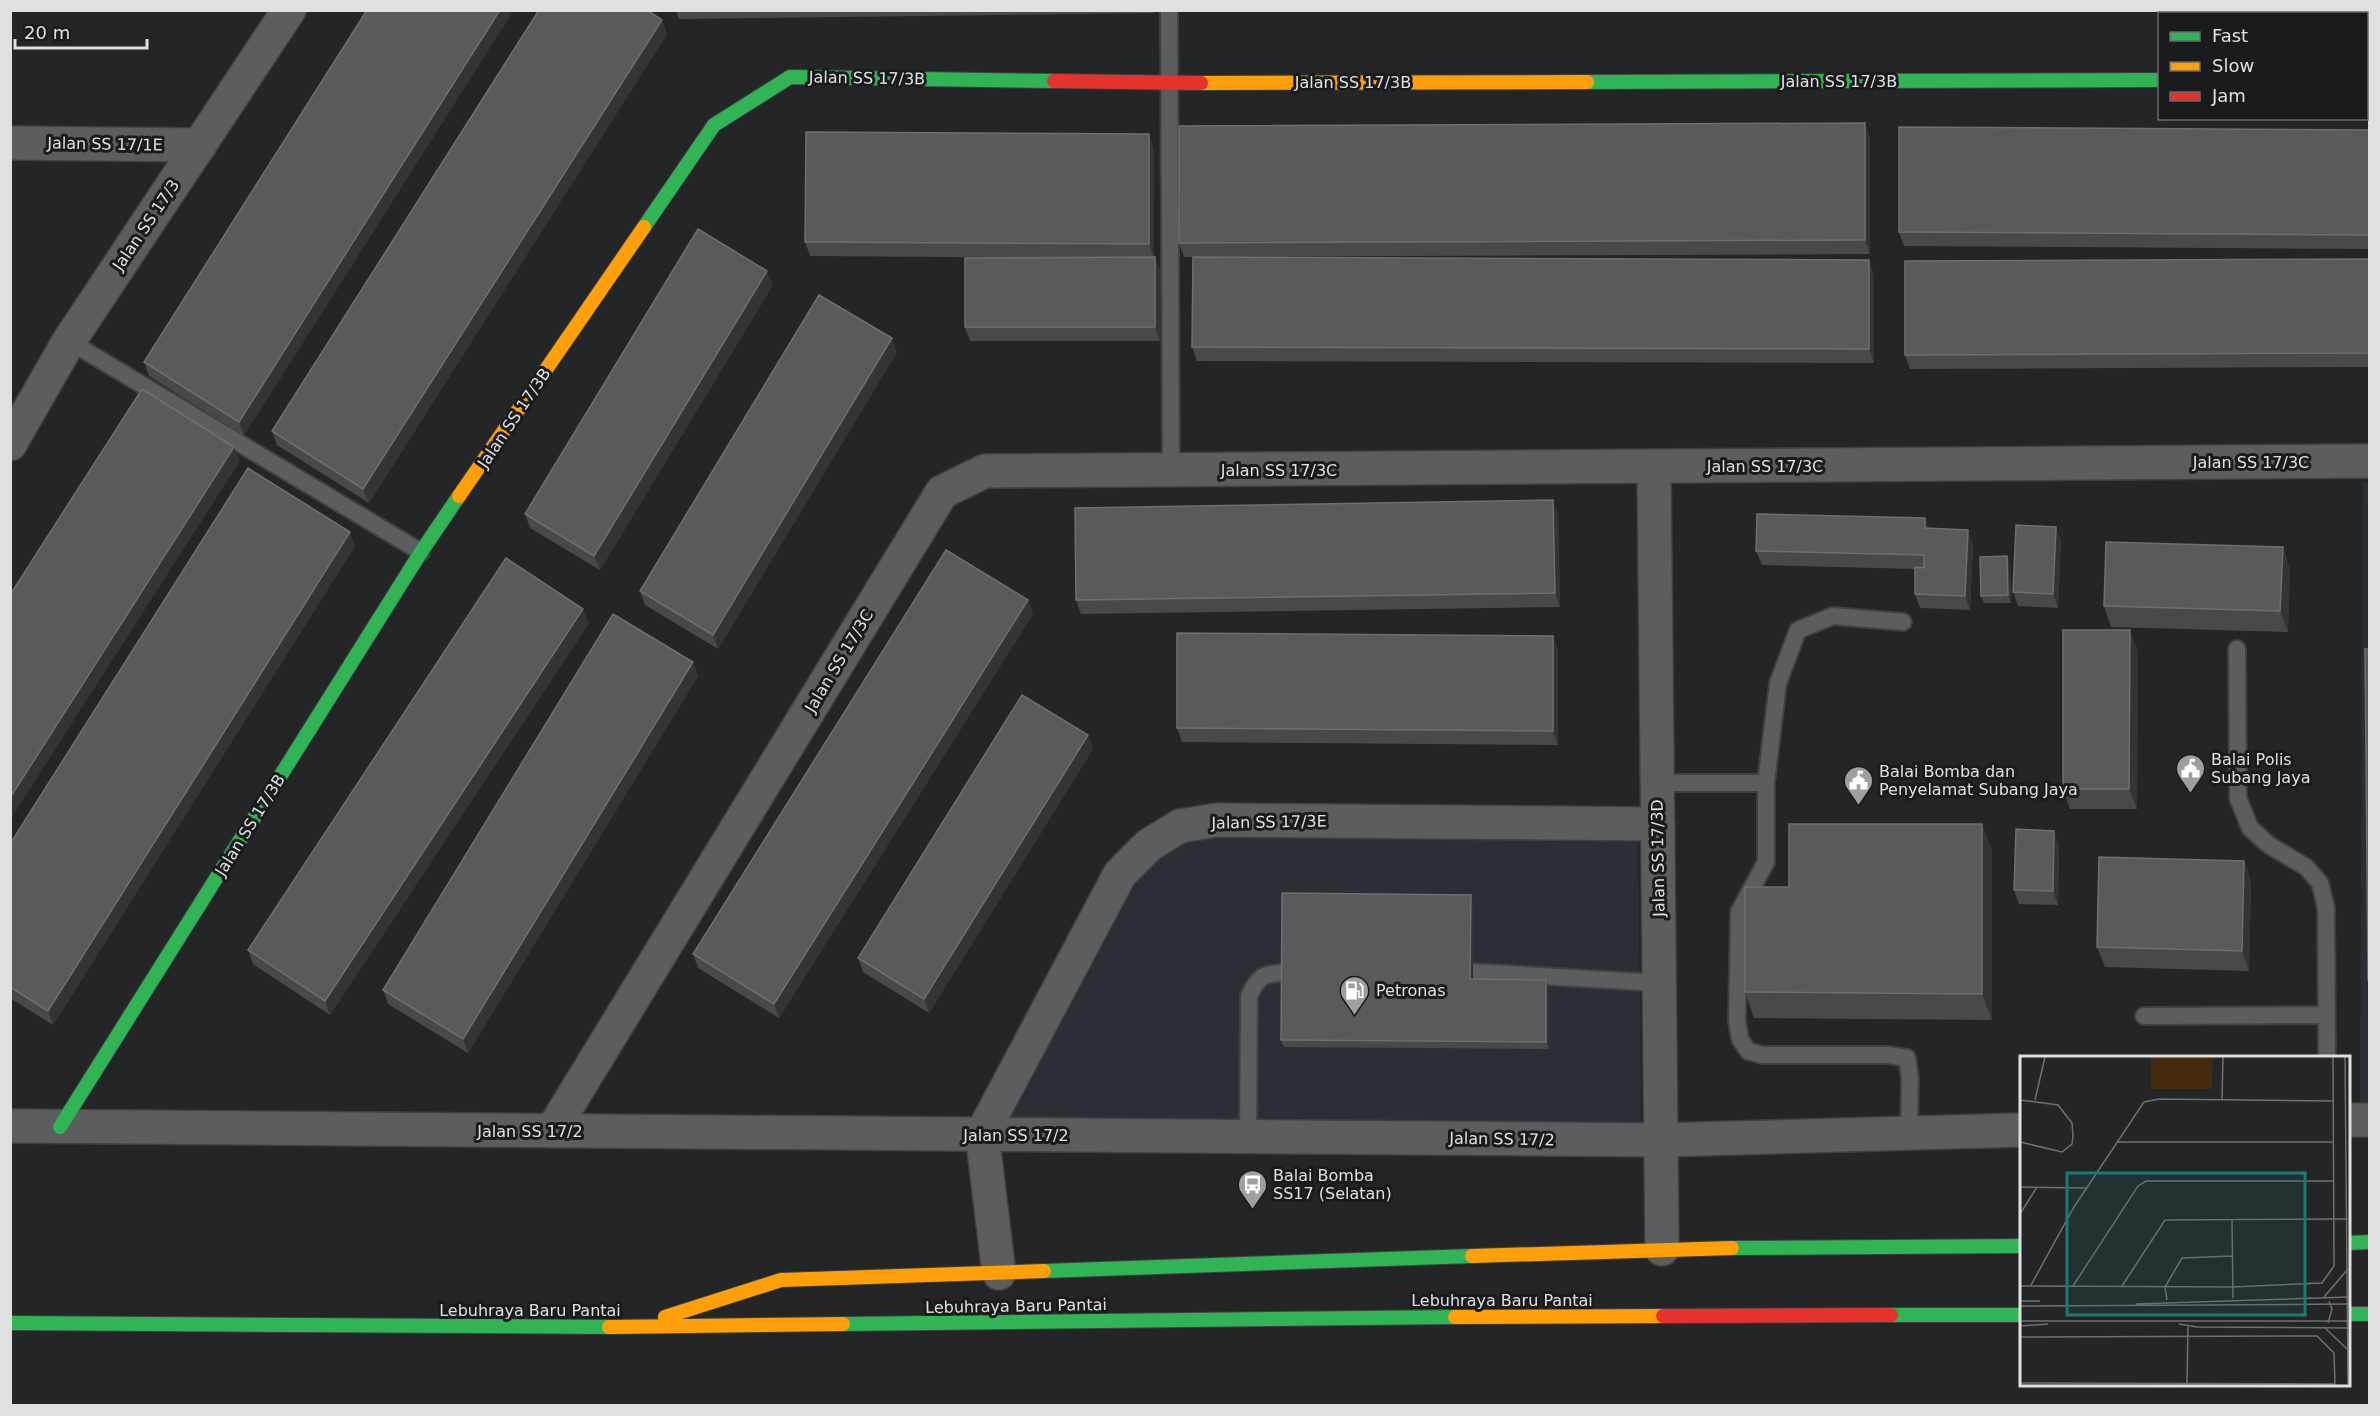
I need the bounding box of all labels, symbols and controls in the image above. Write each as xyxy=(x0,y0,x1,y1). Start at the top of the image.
scale bar xyxy=(15,12,147,50)
legend xyxy=(2158,12,2368,120)
text: 20 m xyxy=(24,22,70,43)
text: Fast xyxy=(2212,25,2248,46)
text: Slow xyxy=(2212,55,2254,76)
street label: Jalan SS 17/3B xyxy=(808,67,925,89)
street label: Jalan SS 17/3B xyxy=(1780,72,1897,91)
street label: Jalan SS 17/3B xyxy=(1294,73,1411,92)
text: Jam xyxy=(2211,85,2246,106)
street label: Jalan SS 17/1E xyxy=(46,133,163,155)
street label: Jalan SS 17/3 xyxy=(108,176,183,275)
street label: Jalan SS 17/3B xyxy=(473,364,554,472)
street label: Jalan SS 17/3C xyxy=(2192,453,2309,472)
street label: Jalan SS 17/3C xyxy=(1706,457,1823,476)
street label: Jalan SS 17/3C xyxy=(1220,461,1337,480)
street label: Jalan SS 17/3C xyxy=(800,606,877,717)
place label: Balai Polis Subang Jaya xyxy=(2211,750,2310,787)
public building icon: Balai Polis Subang Jaya xyxy=(2174,752,2206,794)
place label: Balai Bomba dan Penyelamat Subang Jaya xyxy=(1879,762,2078,799)
public building icon: Balai Bomba dan Penyelamat Subang Jaya xyxy=(1842,764,1874,806)
street label: Jalan SS 17/3B xyxy=(211,771,289,880)
street label: Jalan SS 17/3D xyxy=(1647,799,1669,918)
street label: Jalan SS 17/3E xyxy=(1210,811,1327,833)
fuel station icon: Petronas xyxy=(1339,974,1371,1016)
place label: Petronas xyxy=(1376,981,1446,1000)
inset map xyxy=(2020,1056,2350,1386)
street label: Jalan SS 17/2 xyxy=(476,1122,583,1141)
street label: Jalan SS 17/2 xyxy=(962,1126,1069,1145)
street label: Jalan SS 17/2 xyxy=(1448,1129,1555,1149)
place label: Balai Bomba SS17 (Selatan) xyxy=(1273,1166,1392,1203)
bus stop icon: Balai Bomba SS17 (Selatan) xyxy=(1236,1168,1268,1210)
street label: Lebuhraya Baru Pantai xyxy=(1411,1291,1593,1310)
street label: Lebuhraya Baru Pantai xyxy=(925,1295,1107,1317)
street label: Lebuhraya Baru Pantai xyxy=(439,1301,621,1320)

